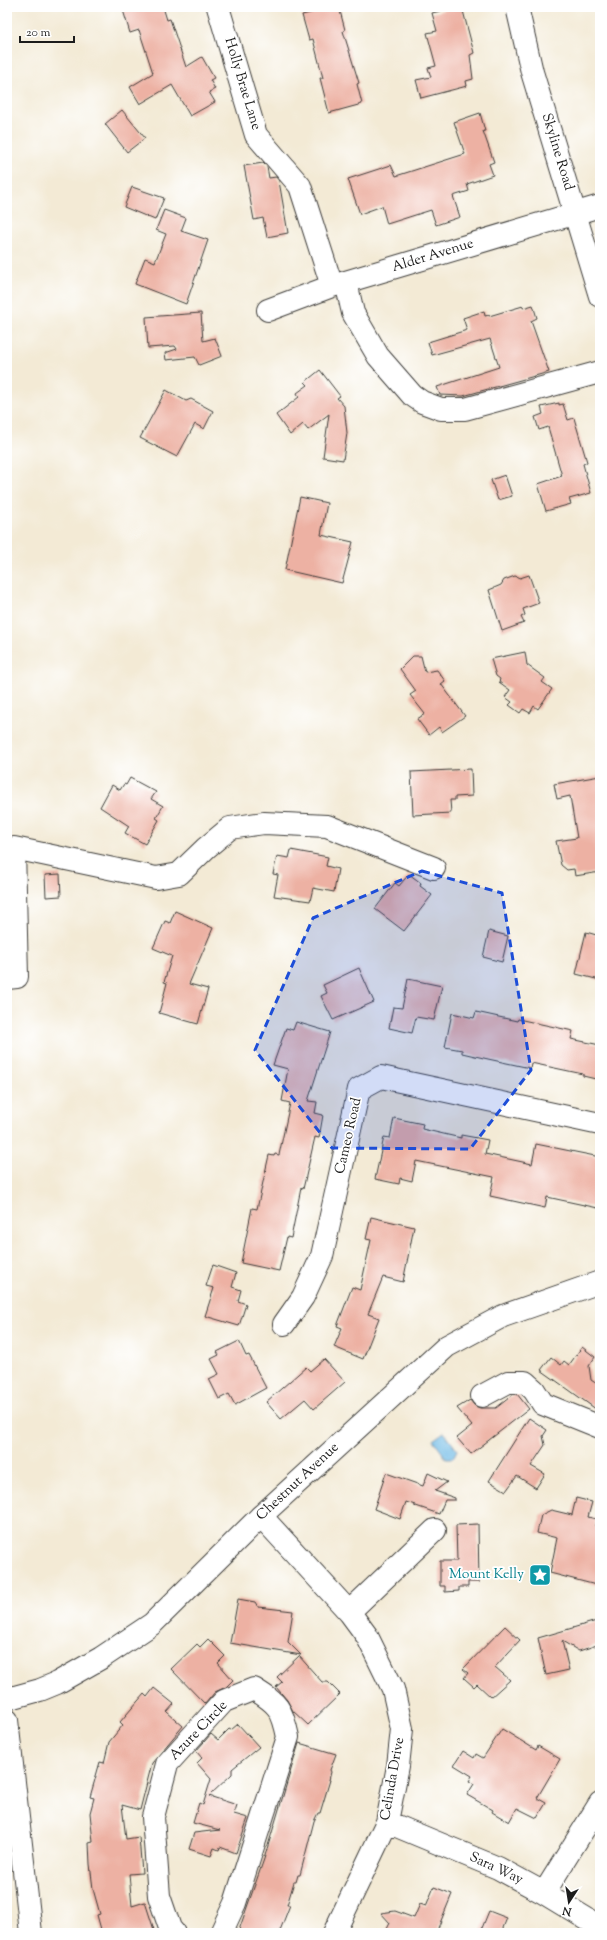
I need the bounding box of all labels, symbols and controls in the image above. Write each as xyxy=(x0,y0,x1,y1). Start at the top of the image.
scale bar xyxy=(20,18,74,44)
text: 20 m xyxy=(26,24,51,42)
street label: Holly Brae Lane xyxy=(218,35,266,133)
street label: Skyline Road xyxy=(536,111,578,193)
street label: Alder Avenue xyxy=(390,234,476,278)
street label: Cameo Road xyxy=(331,1096,367,1176)
street label: Chestnut Avenue xyxy=(252,1438,344,1526)
place icon: Mount Kelly xyxy=(527,1562,553,1588)
place label: Mount Kelly xyxy=(449,1565,524,1585)
street label: Azure Circle xyxy=(165,1697,233,1765)
street label: Celinda Drive xyxy=(376,1736,410,1822)
street label: Sara Way xyxy=(466,1848,526,1890)
north arrow xyxy=(549,1882,589,1922)
text: N xyxy=(561,1902,574,1920)

